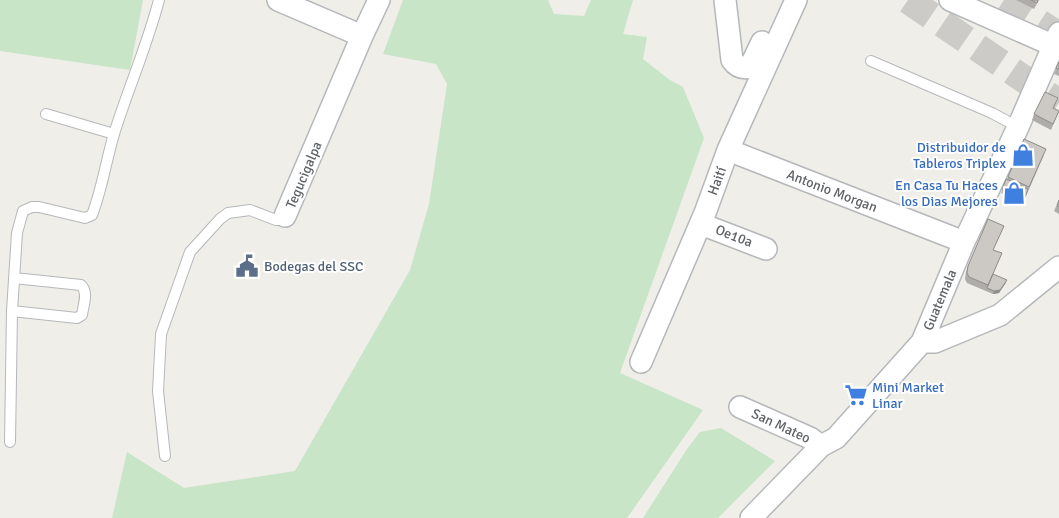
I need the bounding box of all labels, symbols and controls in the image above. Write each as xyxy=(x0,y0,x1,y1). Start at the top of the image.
street label: Tegucigalpa xyxy=(282,139,326,211)
place label: Distribuidor de Tableros Triplex xyxy=(913,139,1007,172)
shop icon: Distribuidor de Tableros Triplex xyxy=(1010,142,1036,168)
street label: Haití xyxy=(704,164,730,198)
street label: Antonio Morgan xyxy=(784,166,880,216)
place label: En Casa Tu Haces los Dias Mejores xyxy=(895,177,998,210)
shop icon: En Casa Tu Haces los Dias Mejores xyxy=(1001,180,1027,206)
street label: Oe10a xyxy=(713,221,755,251)
public building icon: Bodegas del SSC xyxy=(234,253,260,279)
place label: Bodegas del SSC xyxy=(264,258,363,275)
street label: Guatemala xyxy=(920,267,960,333)
place label: Mini Market Linar xyxy=(872,379,944,412)
supermarket icon: Mini Market Linar xyxy=(843,382,869,408)
street label: San Mateo xyxy=(749,405,813,447)

